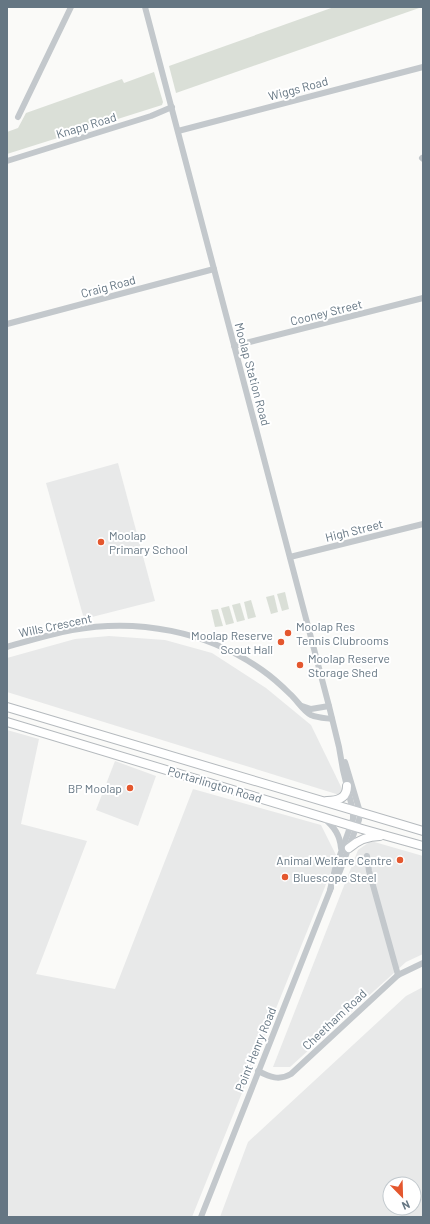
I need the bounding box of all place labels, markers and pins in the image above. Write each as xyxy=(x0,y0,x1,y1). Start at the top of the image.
place label: Moolap Primary School xyxy=(109,528,188,556)
marker: Moolap Primary School xyxy=(96,537,106,547)
place label: Moolap Res Tennis Clubrooms xyxy=(296,619,389,647)
place label: Moolap Reserve Scout Hall xyxy=(191,628,273,656)
marker: Moolap Res Tennis Clubrooms xyxy=(283,628,293,638)
marker: Moolap Reserve Scout Hall xyxy=(276,637,286,647)
place label: Moolap Reserve Storage Shed xyxy=(308,651,390,679)
marker: Moolap Reserve Storage Shed xyxy=(295,660,305,670)
place label: BP Moolap xyxy=(68,781,122,795)
marker: BP Moolap xyxy=(125,783,135,793)
place label: Animal Welfare Centre xyxy=(276,853,392,867)
marker: Animal Welfare Centre xyxy=(395,855,405,865)
place label: Bluescope Steel xyxy=(293,870,377,884)
marker: Bluescope Steel xyxy=(280,872,290,882)

